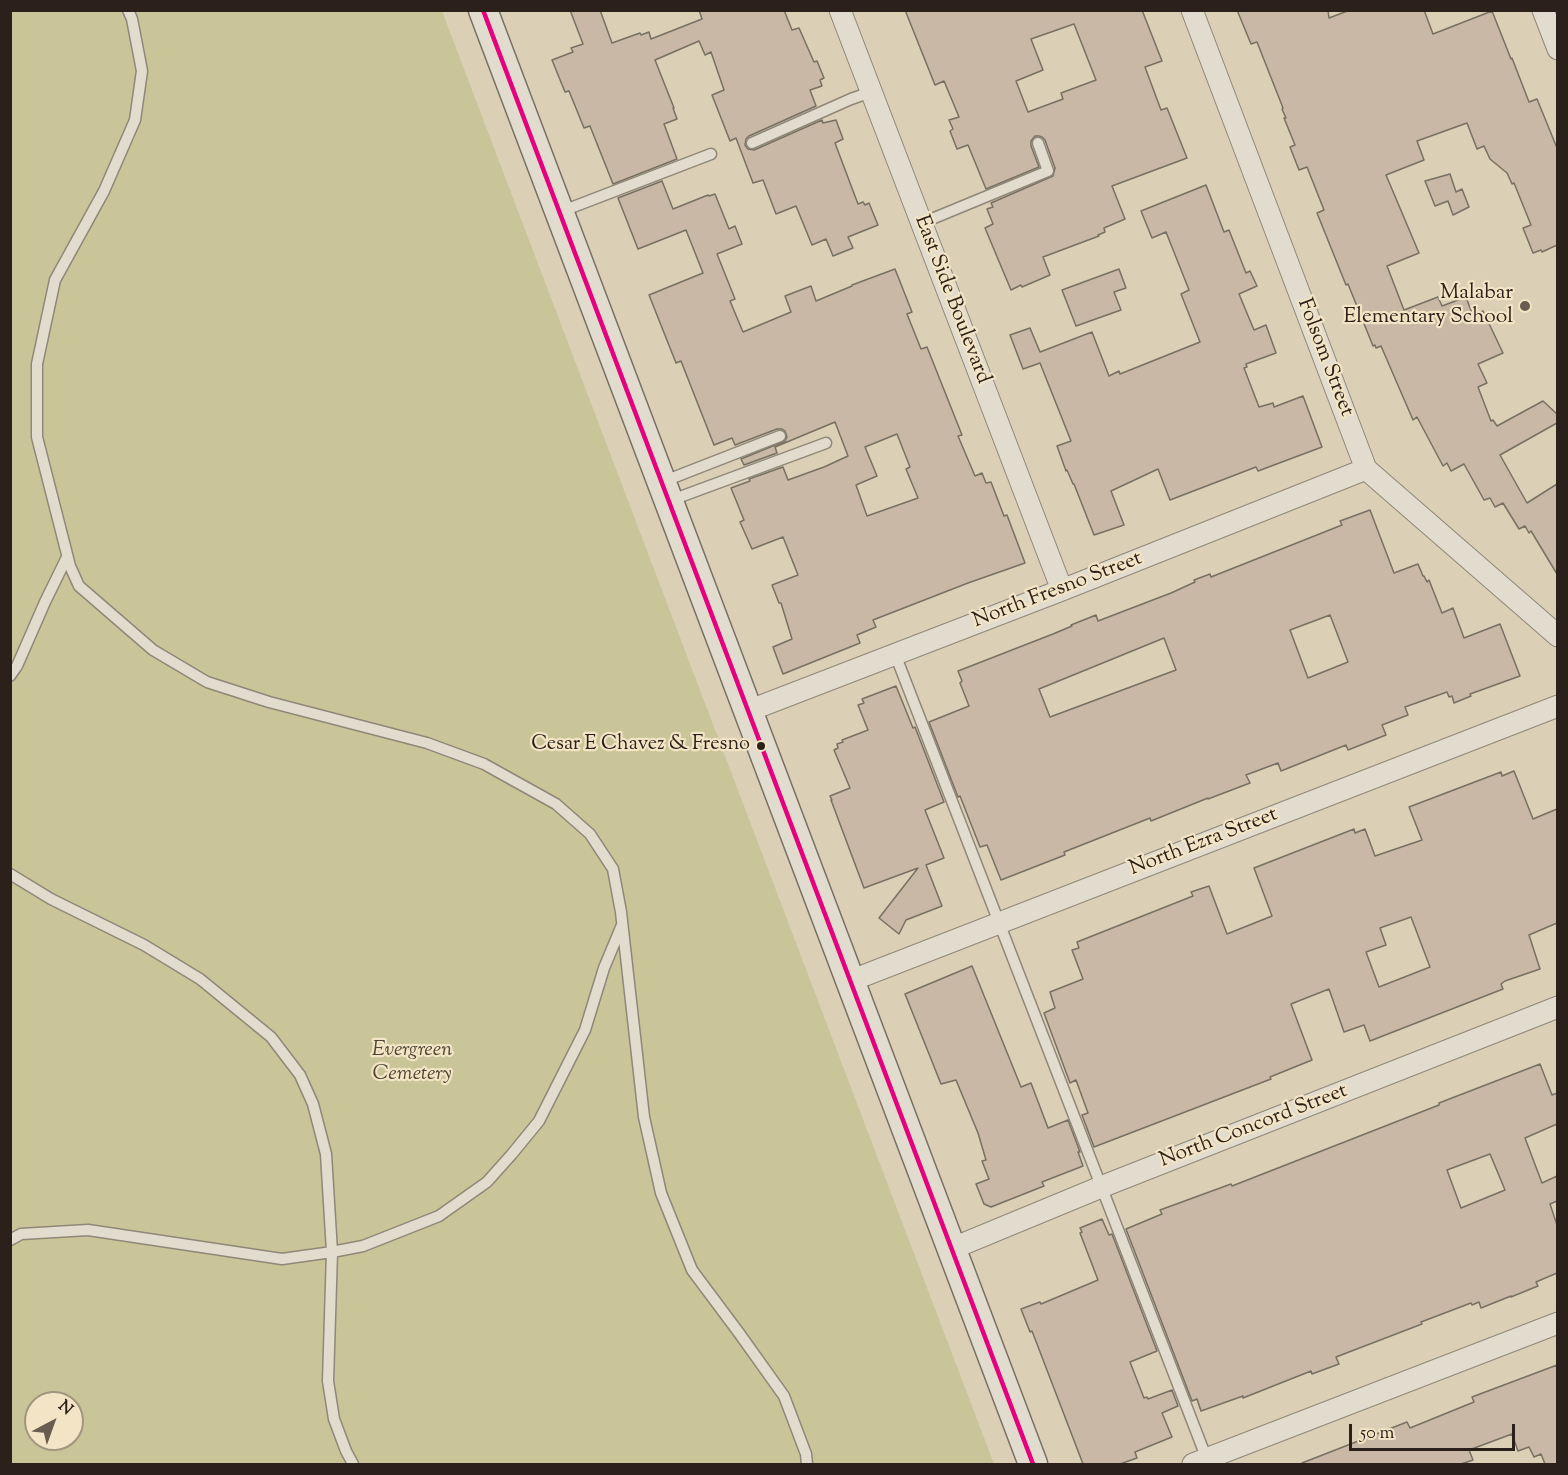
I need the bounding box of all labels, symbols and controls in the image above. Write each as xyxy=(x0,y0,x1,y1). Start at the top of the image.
street label: East Side Boulevard xyxy=(907,212,995,388)
place label: Malabar Elementary School xyxy=(1344,281,1513,331)
street label: Folsom Street xyxy=(1290,295,1358,421)
marker: Malabar Elementary School xyxy=(1518,299,1532,313)
street label: North Fresno Street xyxy=(970,547,1146,635)
place label: Cesar E Chavez & Fresno xyxy=(531,734,750,758)
marker: Cesar E Chavez & Fresno xyxy=(755,740,767,752)
street label: North Ezra Street xyxy=(1126,803,1282,883)
park label: Evergreen Cemetery xyxy=(372,1038,452,1088)
street label: North Concord Street xyxy=(1156,1080,1352,1174)
north arrow xyxy=(24,1391,84,1451)
text: N xyxy=(52,1396,77,1421)
scale bar xyxy=(1352,1412,1518,1450)
text: 50 m xyxy=(1360,1421,1394,1447)

